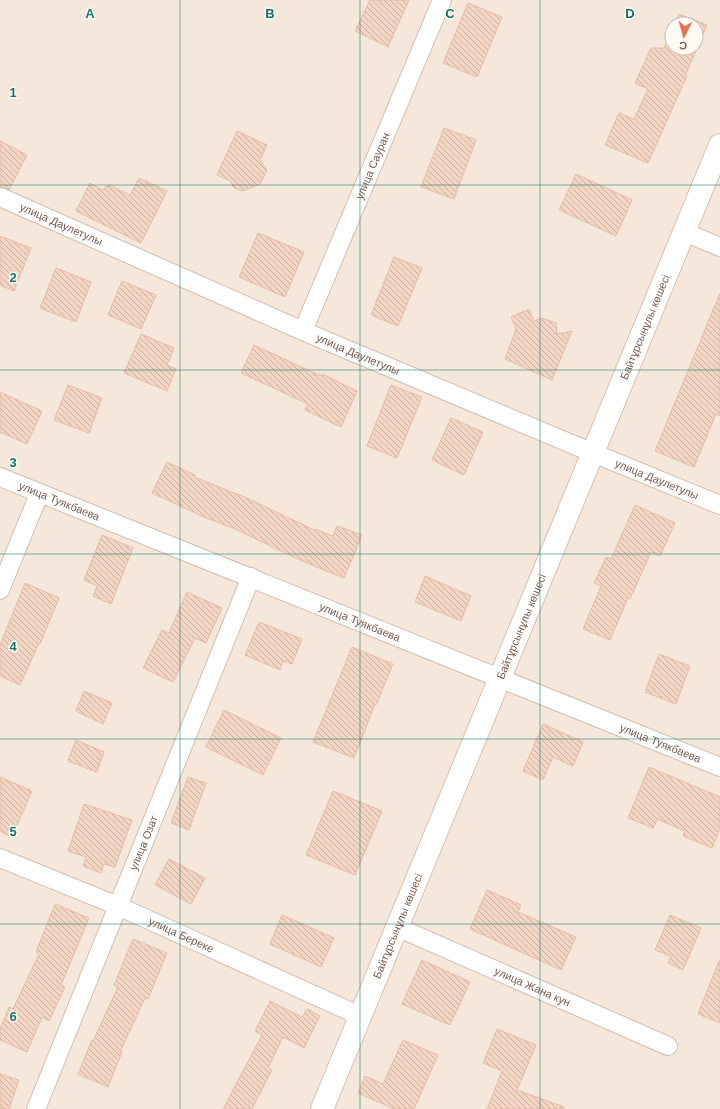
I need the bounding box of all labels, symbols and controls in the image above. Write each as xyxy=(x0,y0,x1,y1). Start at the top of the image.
text: A xyxy=(85,6,95,21)
text: B xyxy=(265,6,275,21)
text: C xyxy=(445,6,455,21)
text: D xyxy=(625,6,635,21)
north arrow xyxy=(664,16,704,56)
text: С xyxy=(679,40,688,52)
text: 1 xyxy=(9,85,17,100)
street label: улица Сауран xyxy=(353,131,392,201)
street label: улица Даулетулы xyxy=(18,201,104,248)
text: 2 xyxy=(9,270,17,285)
street label: Байтұрсынұлы көшесі xyxy=(618,273,672,381)
street label: улица Даулетулы xyxy=(315,331,401,377)
text: 3 xyxy=(9,455,17,470)
street label: улица Даулетулы xyxy=(613,457,700,502)
street label: улица Туякбаева xyxy=(17,479,102,523)
street label: Байтұрсынұлы көшесі xyxy=(494,572,548,681)
street label: улица Туякбаева xyxy=(318,600,403,644)
text: 4 xyxy=(9,639,17,654)
street label: улица Туякбаева xyxy=(618,721,703,765)
street label: улица Озат xyxy=(127,814,160,872)
text: 5 xyxy=(9,824,17,839)
street label: Байтұрсынұлы көшесі xyxy=(371,872,425,980)
street label: улица Береке xyxy=(147,915,216,955)
street label: улица Жана кун xyxy=(493,965,572,1008)
text: 6 xyxy=(9,1009,17,1024)

